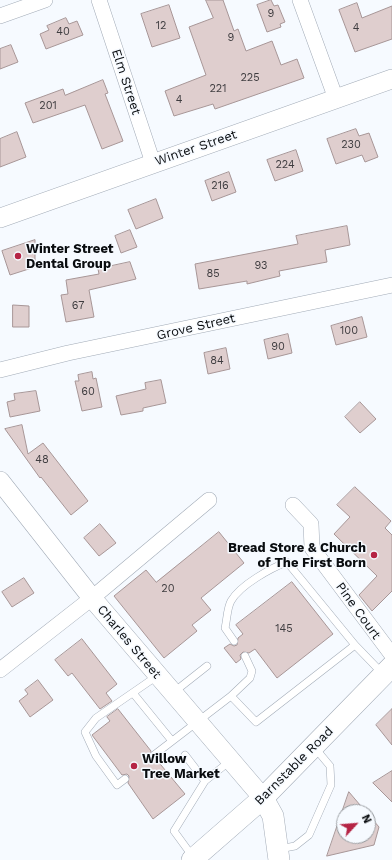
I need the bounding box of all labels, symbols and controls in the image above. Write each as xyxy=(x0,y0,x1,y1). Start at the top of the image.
house number: 9 xyxy=(268,7,274,21)
house number: 12 xyxy=(156,19,166,33)
house number: 4 xyxy=(353,21,359,35)
house number: 40 xyxy=(56,25,70,39)
house number: 9 xyxy=(228,31,234,45)
street label: Elm Street xyxy=(108,47,144,117)
house number: 225 xyxy=(240,71,260,85)
house number: 221 xyxy=(209,82,227,96)
house number: 4 xyxy=(176,93,182,107)
house number: 201 xyxy=(39,99,57,113)
street label: Winter Street xyxy=(153,127,239,169)
house number: 230 xyxy=(341,138,361,152)
house number: 224 xyxy=(275,158,295,172)
house number: 216 xyxy=(211,179,229,193)
place label: Winter Street Dental Group xyxy=(26,241,114,272)
marker: Winter Street Dental Group xyxy=(13,251,23,261)
house number: 93 xyxy=(255,259,267,273)
house number: 85 xyxy=(206,267,220,281)
house number: 67 xyxy=(72,299,84,313)
street label: Grove Street xyxy=(155,310,237,344)
house number: 100 xyxy=(340,324,358,338)
house number: 90 xyxy=(271,340,285,354)
house number: 84 xyxy=(210,354,224,368)
house number: 60 xyxy=(81,385,95,399)
house number: 48 xyxy=(35,453,49,467)
place label: Bread Store & Church of The First Born xyxy=(228,540,366,571)
marker: Bread Store & Church of The First Born xyxy=(369,550,379,560)
street label: Pine Court xyxy=(332,580,384,642)
house number: 20 xyxy=(161,582,175,596)
street label: Charles Street xyxy=(94,602,164,682)
house number: 145 xyxy=(275,622,293,636)
street label: Barnstable Road xyxy=(251,723,337,809)
place label: Willow Tree Market xyxy=(142,751,220,782)
marker: Willow Tree Market xyxy=(129,761,139,771)
north arrow xyxy=(336,804,376,844)
text: N xyxy=(359,812,374,825)

